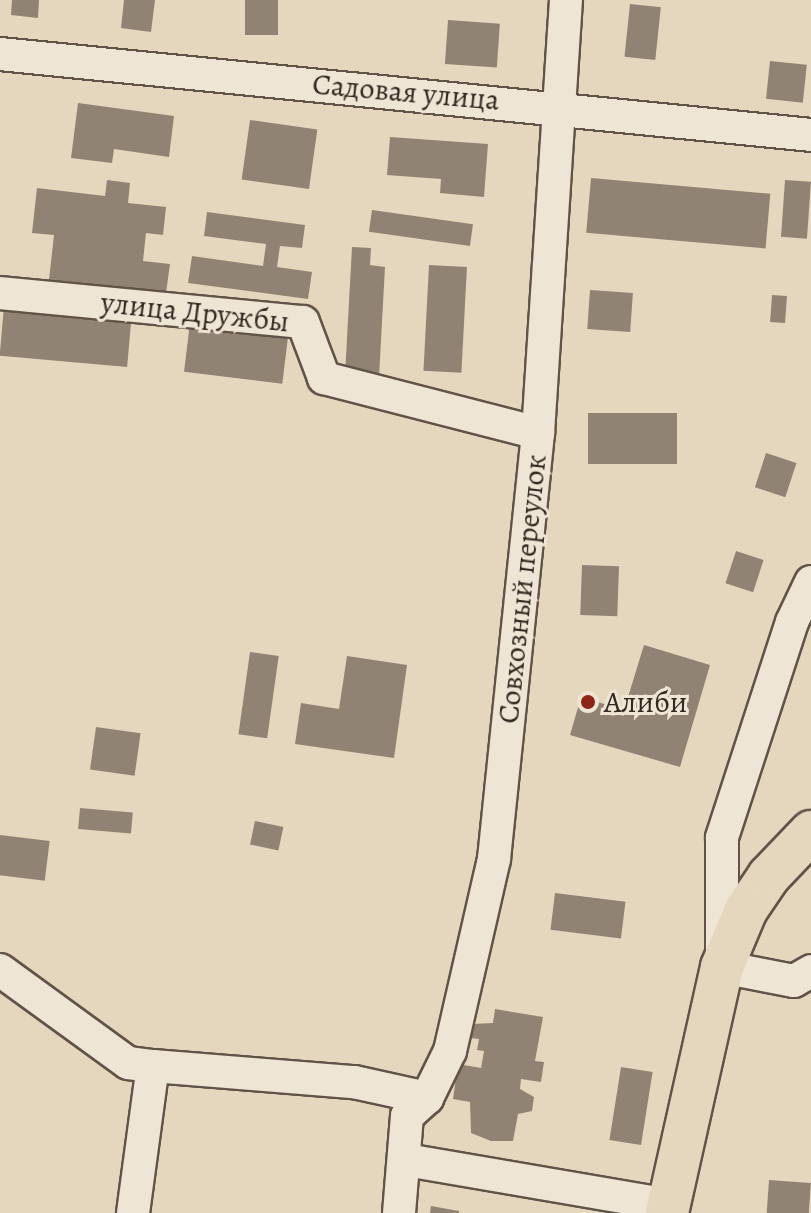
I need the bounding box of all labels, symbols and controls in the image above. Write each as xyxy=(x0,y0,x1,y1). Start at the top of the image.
street label: Садовая улица xyxy=(311,66,501,118)
street label: улица Дружбы xyxy=(99,284,291,340)
street label: Совхозный переулок xyxy=(490,453,554,725)
place label: Алиби xyxy=(604,684,687,720)
marker: Алиби xyxy=(579,693,597,711)

